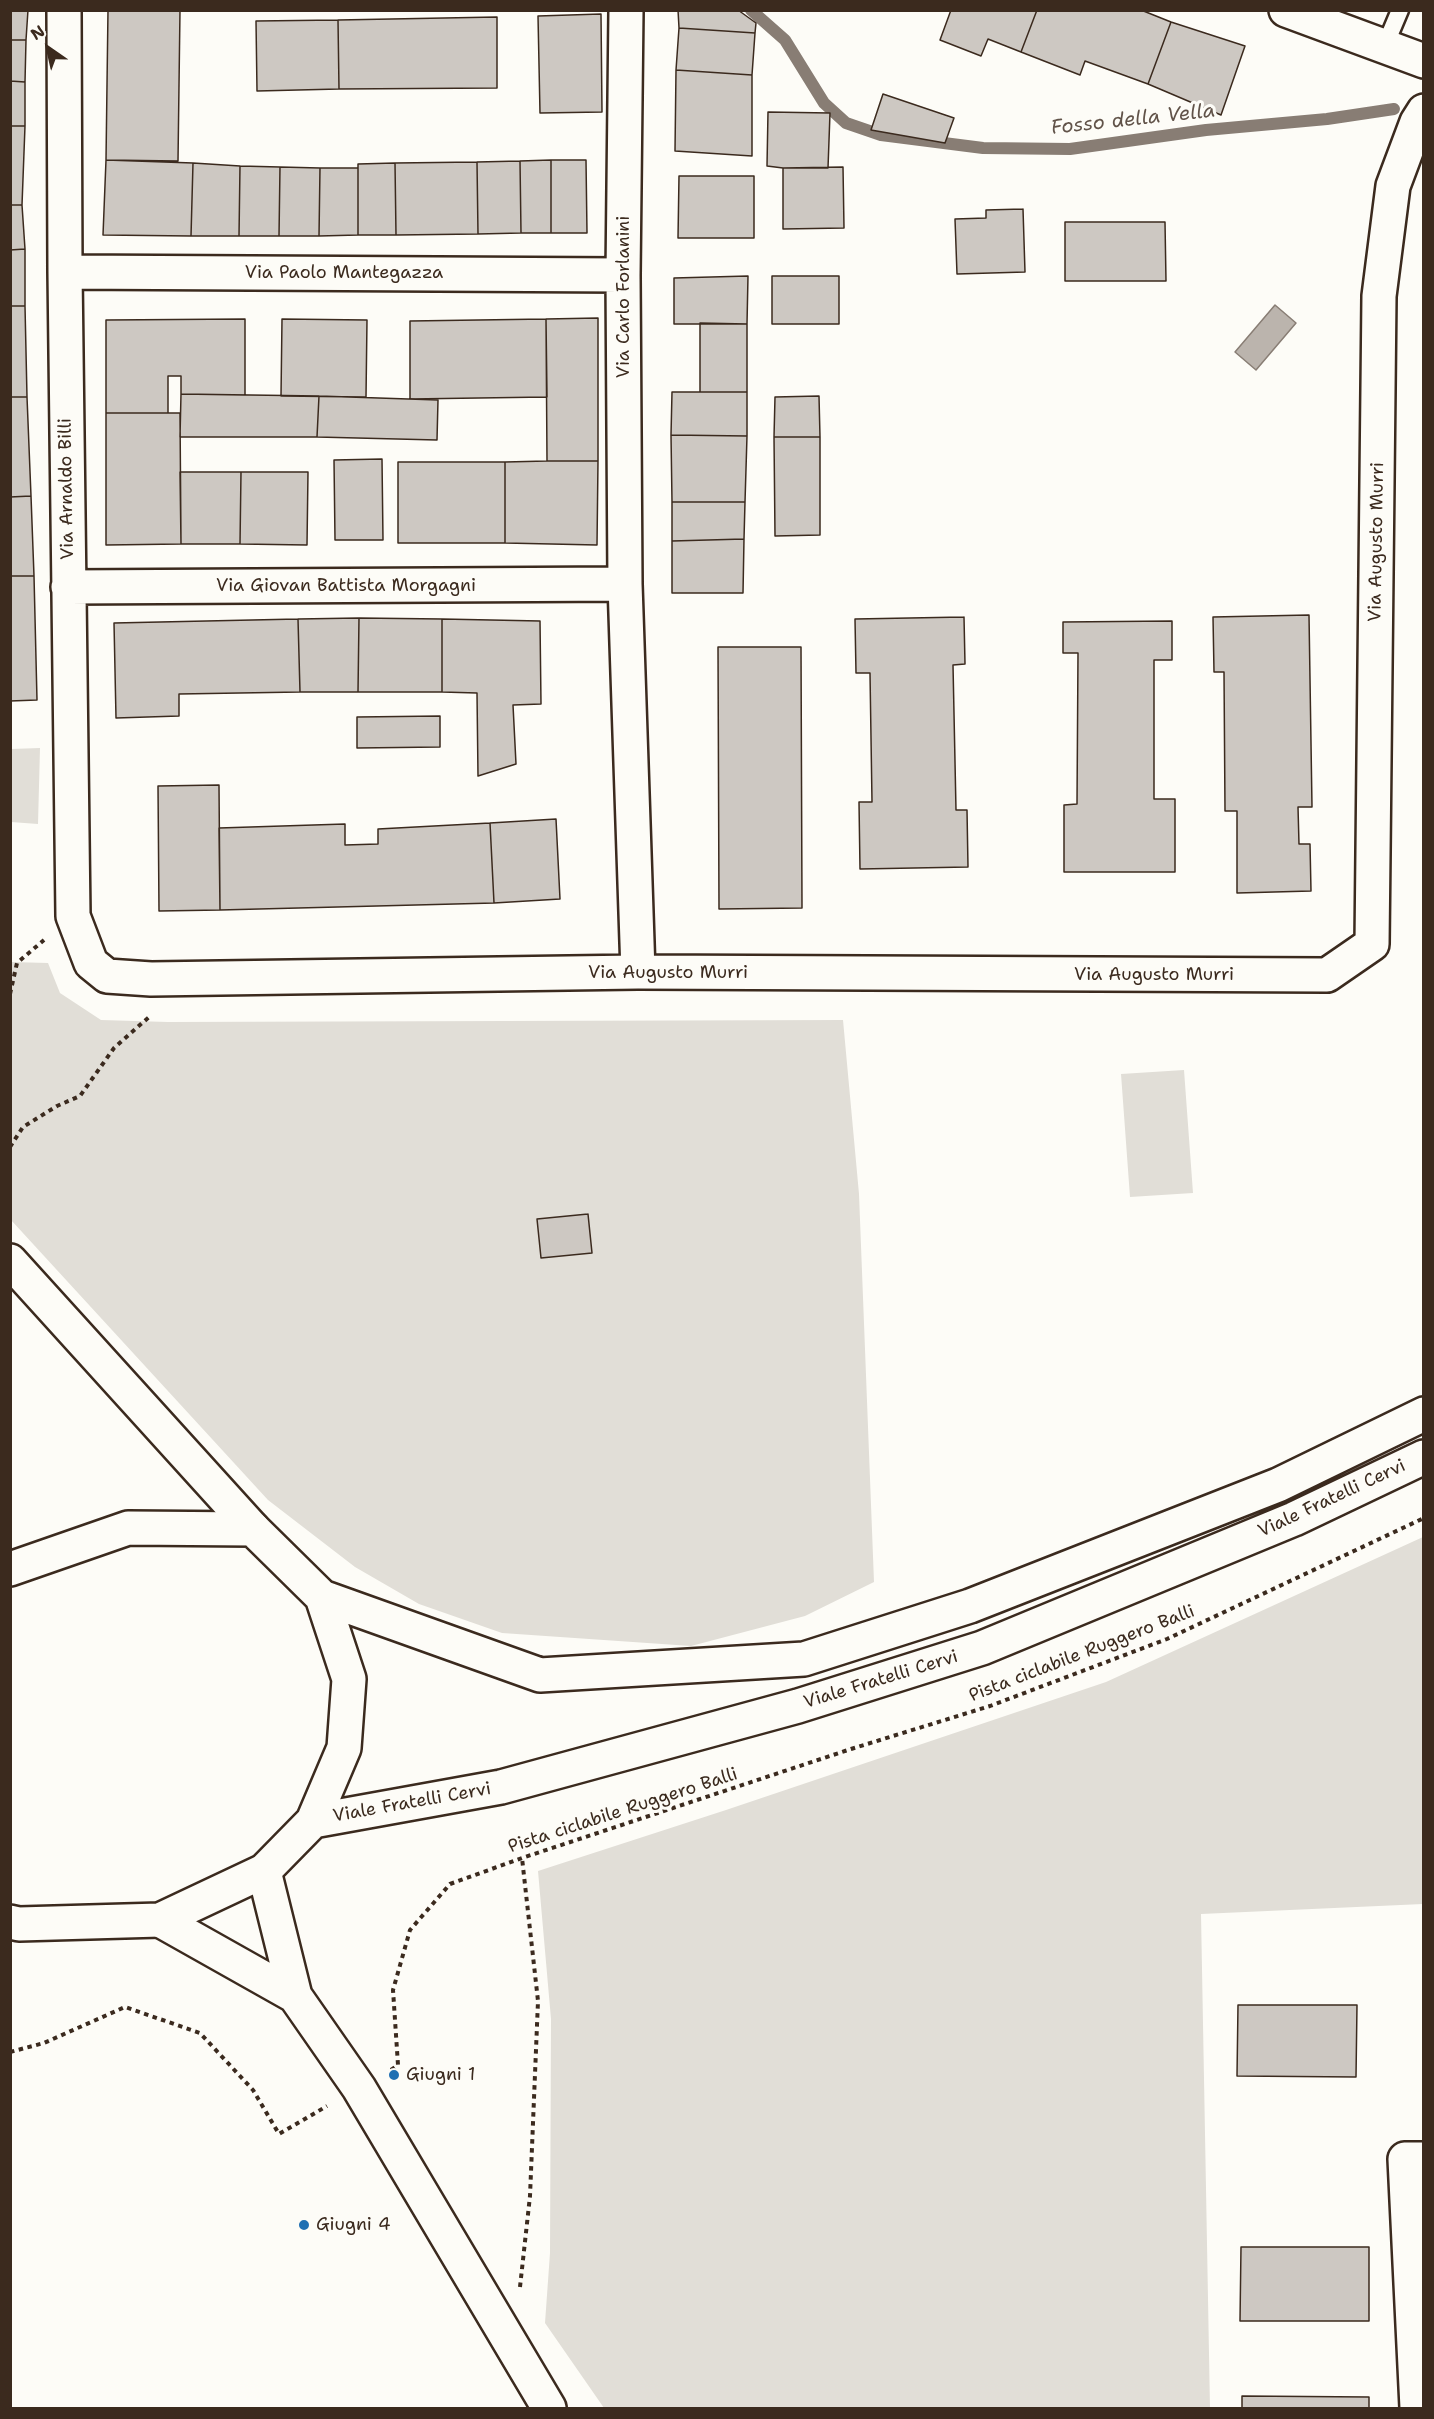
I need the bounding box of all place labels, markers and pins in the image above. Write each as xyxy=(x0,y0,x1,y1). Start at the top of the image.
place label: Giugni 1 xyxy=(406,2064,476,2086)
marker: Giugni 1 xyxy=(387,2068,401,2082)
place label: Giugni 4 xyxy=(316,2214,391,2236)
marker: Giugni 4 xyxy=(297,2218,311,2232)

